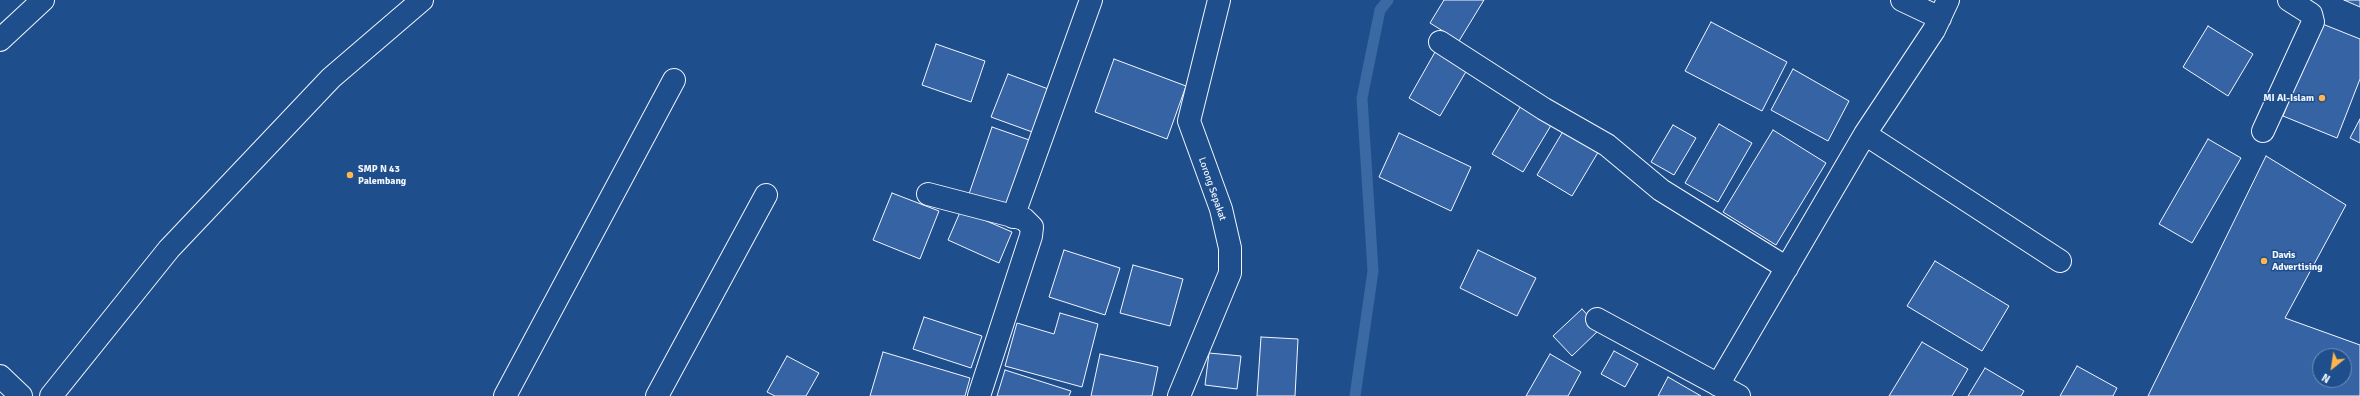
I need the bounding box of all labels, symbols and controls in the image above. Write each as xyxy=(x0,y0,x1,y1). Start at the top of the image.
place label: MI Al-Islam xyxy=(2263,92,2314,104)
marker: MI Al-Islam xyxy=(2317,93,2327,103)
street label: Lorong Sepakat xyxy=(1196,156,1228,222)
place label: SMP N 43 Palembang xyxy=(358,163,406,186)
marker: SMP N 43 Palembang xyxy=(345,170,355,180)
place label: Davis Advertising xyxy=(2272,249,2323,272)
marker: Davis Advertising xyxy=(2259,256,2269,266)
north arrow xyxy=(2312,348,2352,388)
text: N xyxy=(2320,370,2333,386)

